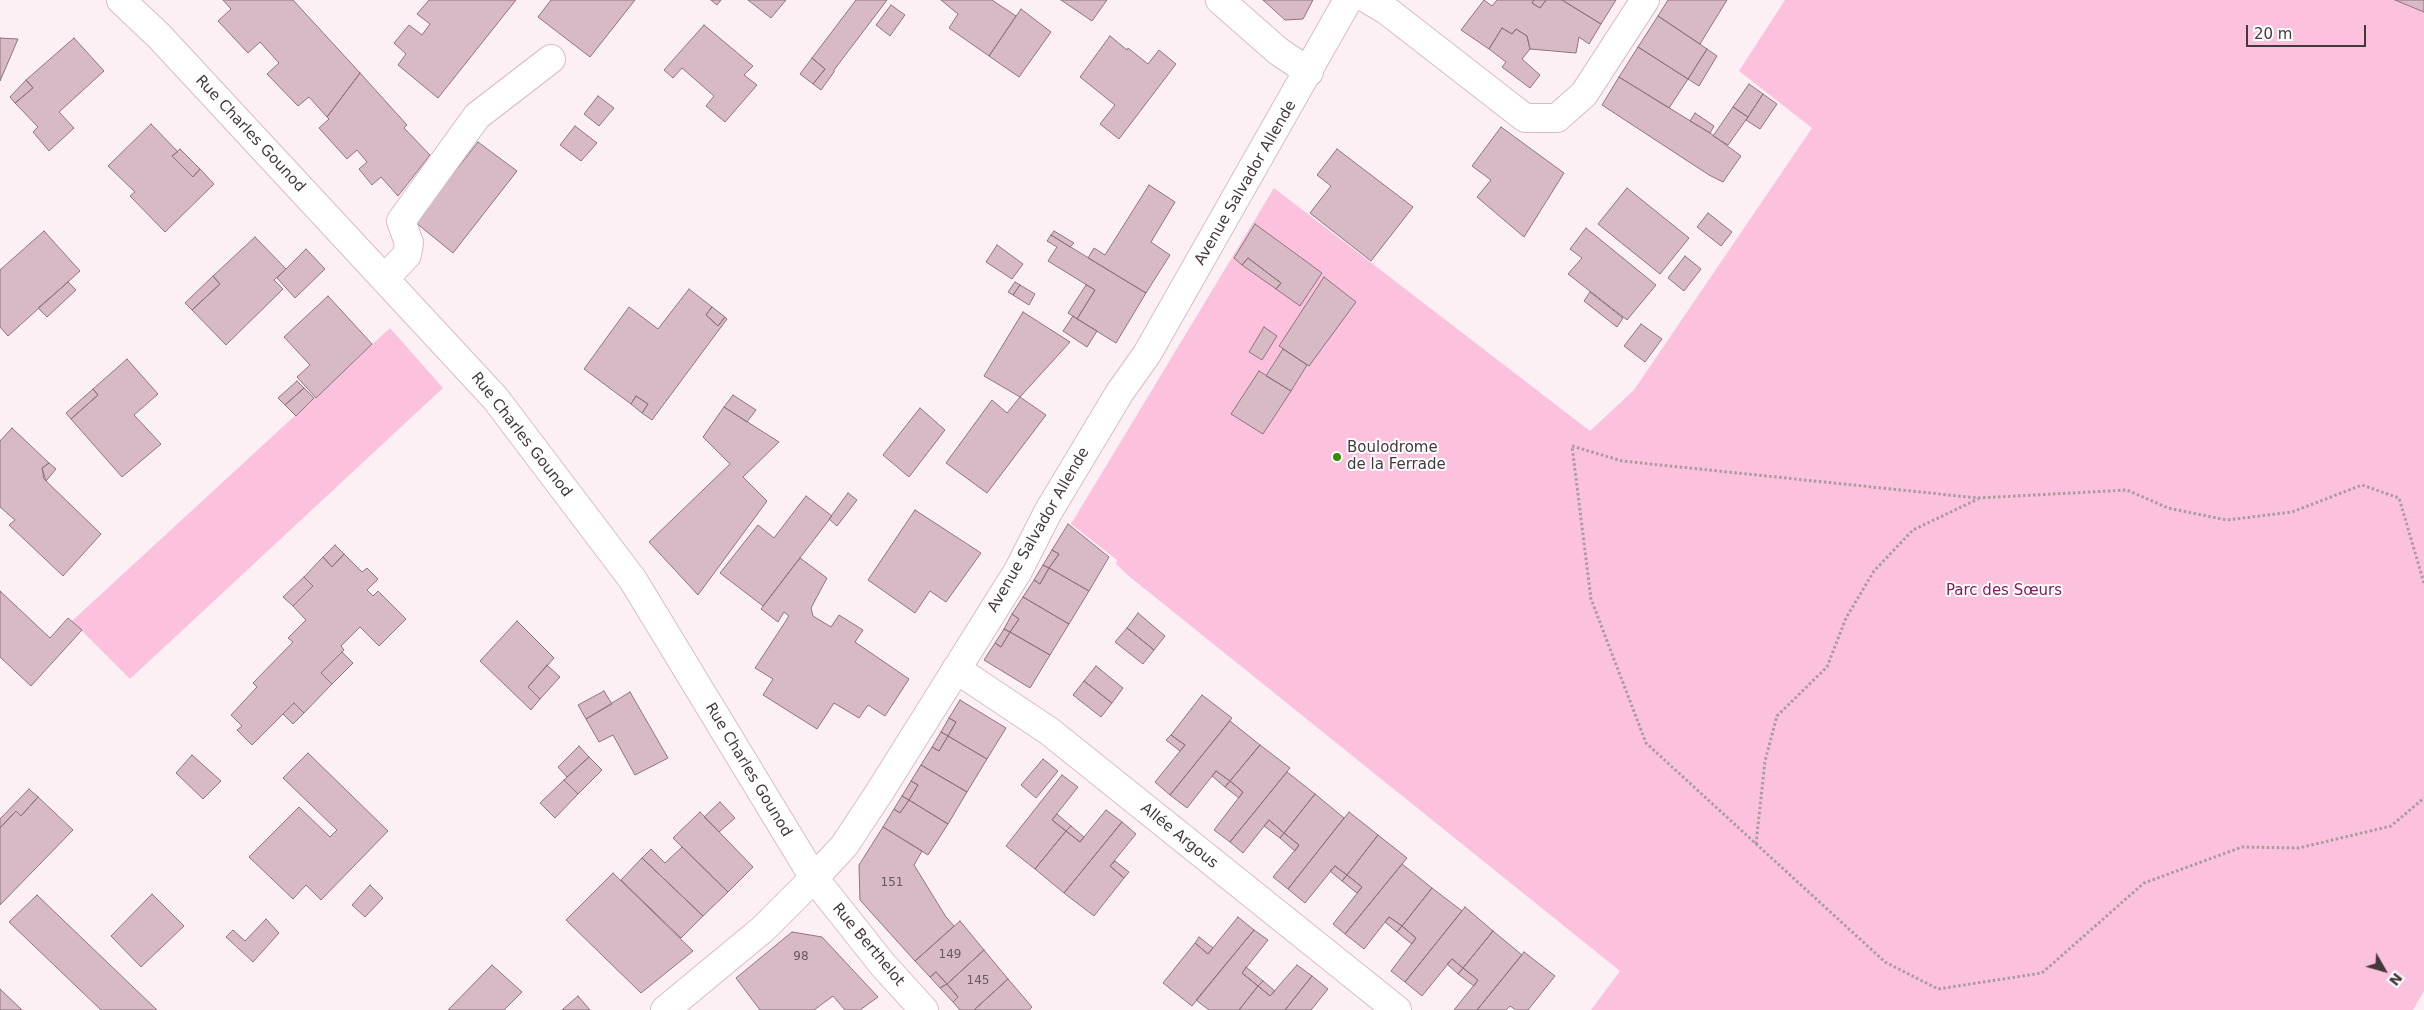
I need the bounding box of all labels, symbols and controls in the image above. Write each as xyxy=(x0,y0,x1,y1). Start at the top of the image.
scale bar xyxy=(2249,15,2369,47)
text: 20 m xyxy=(2254,25,2292,43)
street label: Rue Charles Gounod xyxy=(191,72,309,196)
street label: Avenue Salvador Allende xyxy=(1191,97,1301,269)
street label: Rue Charles Gounod xyxy=(467,369,575,501)
place label: Boulodrome de la Ferrade xyxy=(1347,439,1446,474)
street label: Avenue Salvador Allende xyxy=(984,444,1094,616)
marker: Boulodrome de la Ferrade xyxy=(1331,451,1343,463)
park label: Parc des Sœurs xyxy=(1946,582,2062,600)
street label: Rue Charles Gounod xyxy=(701,700,795,840)
street label: Allée Argous xyxy=(1137,799,1221,873)
house number: 151 xyxy=(881,876,903,890)
street label: Rue Berthelot xyxy=(828,900,908,990)
north arrow xyxy=(2359,945,2409,995)
house number: 149 xyxy=(939,948,961,962)
house number: 98 xyxy=(793,950,809,964)
text: N xyxy=(2386,970,2406,989)
house number: 145 xyxy=(967,974,989,988)

